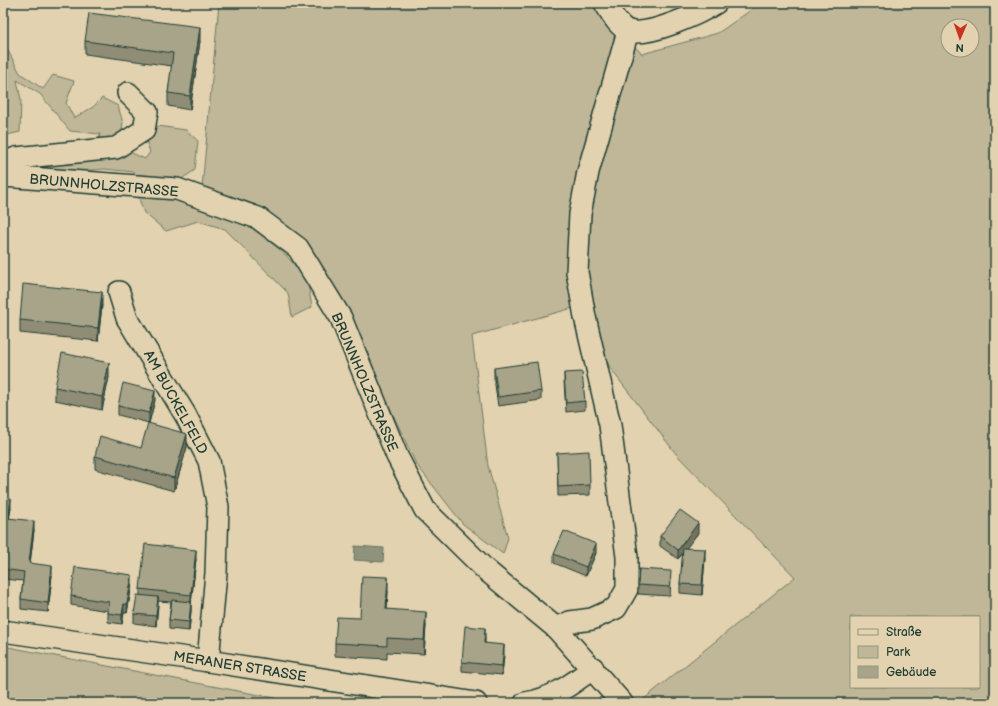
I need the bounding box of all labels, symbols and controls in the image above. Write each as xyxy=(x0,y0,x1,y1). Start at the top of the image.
north arrow xyxy=(940,18,980,58)
text: N xyxy=(955,41,964,54)
street label: BRUNNHOLZSTRASSE xyxy=(29,171,179,200)
street label: BRUNNHOLZSTRASSE xyxy=(327,310,402,454)
street label: AM BUCKELFELD xyxy=(140,347,211,457)
legend xyxy=(850,616,980,688)
text: Straße xyxy=(886,625,922,640)
text: Park xyxy=(886,645,910,660)
street label: MERANER STRASSE xyxy=(172,648,308,685)
text: Gebäude xyxy=(886,665,936,680)

